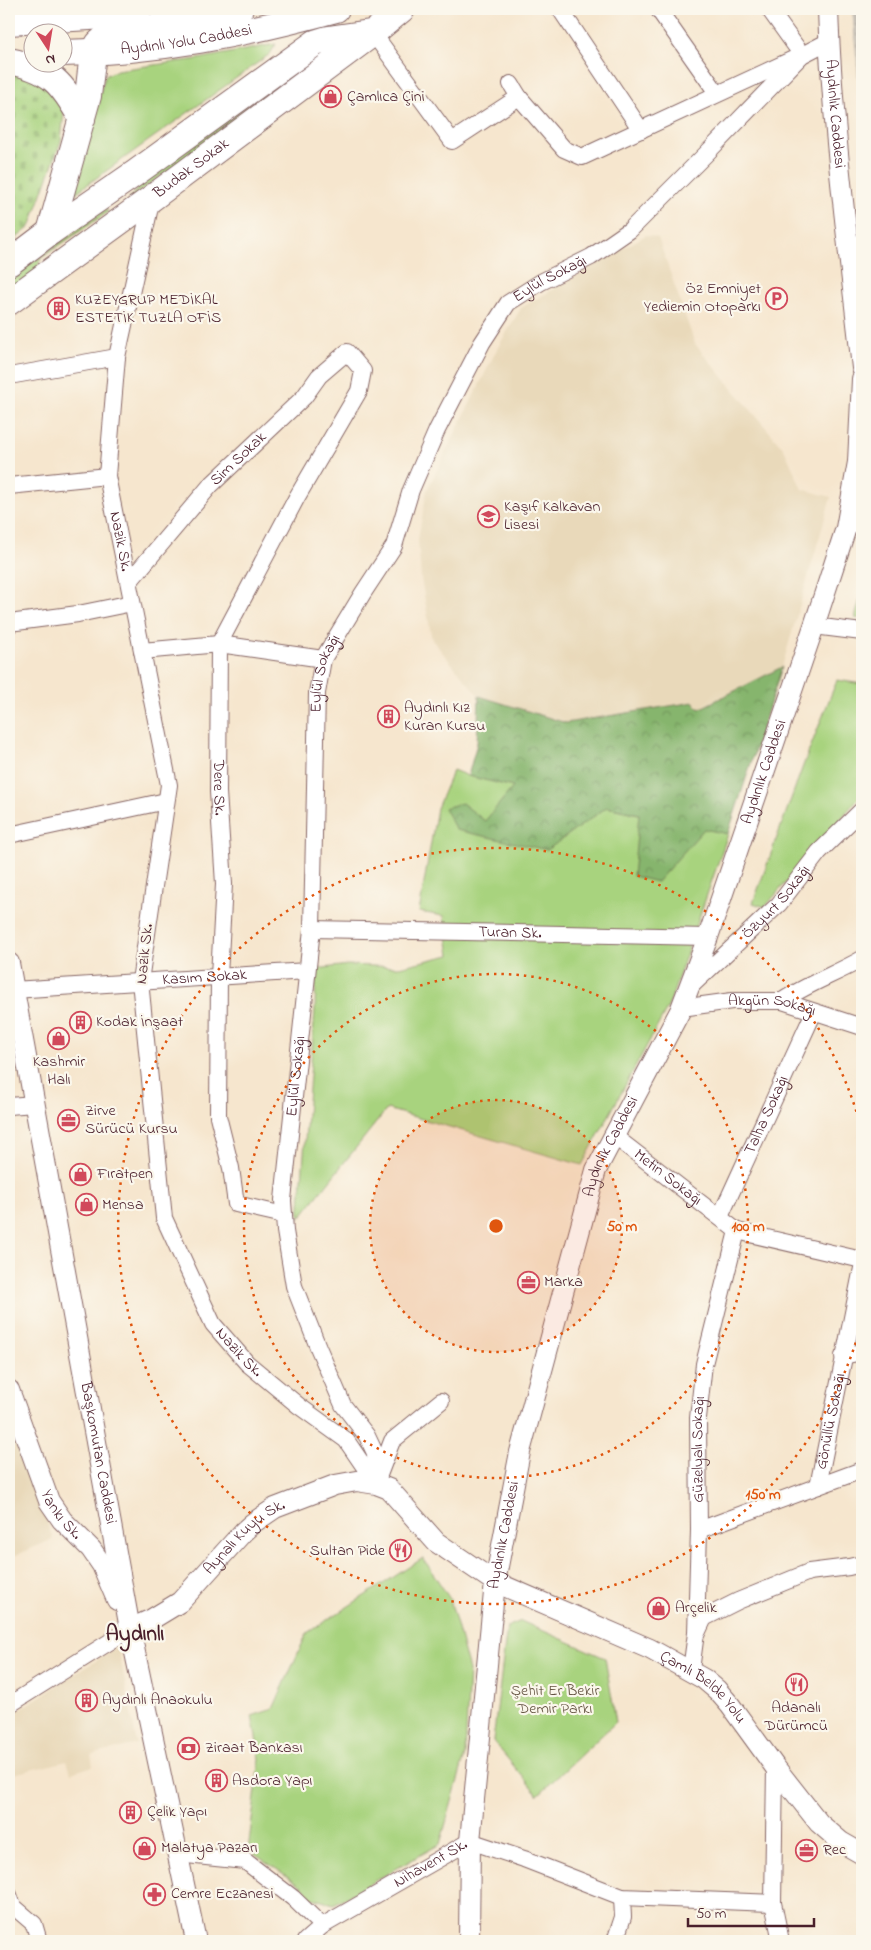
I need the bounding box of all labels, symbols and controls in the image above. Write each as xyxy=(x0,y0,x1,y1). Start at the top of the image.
street label: Aydınlı Yolu Caddesi xyxy=(119,18,254,62)
north arrow xyxy=(22,22,72,72)
text: N xyxy=(44,48,57,71)
street label: Aydınlık Caddesi xyxy=(818,59,851,170)
shop icon: Çamlıca Çini xyxy=(319,85,343,109)
place label: Çamlıca Çini xyxy=(347,85,425,109)
street label: Budak Sokak xyxy=(148,132,235,206)
street label: Eylül Sokağı xyxy=(508,249,591,309)
place label: Öz Emniyet Yediemin Otoparkı xyxy=(644,277,762,319)
parking icon: Öz Emniyet Yediemin Otoparkı xyxy=(765,286,789,310)
place label: KUZEYGRUP MEDİKAL ESTETİK TUZLA OFİS xyxy=(75,288,221,330)
building icon: KUZEYGRUP MEDİKAL ESTETİK TUZLA OFİS xyxy=(47,297,71,321)
street label: Sim Sokak xyxy=(205,425,273,492)
place label: Kaşıf Kalkavan Lisesi xyxy=(504,495,600,537)
school or university icon: Kaşıf Kalkavan Lisesi xyxy=(476,504,500,528)
street label: Nazik Sk. xyxy=(102,509,138,574)
street label: Eylül Sokağı xyxy=(305,630,347,713)
place label: Aydınlı Kız Kuran Kursu xyxy=(404,696,485,738)
building icon: Aydınlı Kız Kuran Kursu xyxy=(376,705,400,729)
street label: Aydınlık Caddesi xyxy=(735,716,793,828)
street label: Dere Sk. xyxy=(206,759,232,816)
street label: Özyurt Sokağı xyxy=(736,860,817,945)
street label: Turan Sk. xyxy=(478,920,542,946)
street label: Nazik Sk. xyxy=(130,923,160,985)
street label: Kasım Sokak xyxy=(162,963,249,992)
street label: Akgün Sokağı xyxy=(728,989,819,1023)
building icon: Kodak İnşaat xyxy=(68,1010,92,1034)
place label: Kodak İnşaat xyxy=(96,1010,184,1034)
shop icon: Kashmir Halı xyxy=(47,1026,71,1050)
street label: Eylül Sokağı xyxy=(280,1035,312,1118)
place label: Kashmir Halı xyxy=(33,1050,85,1092)
street label: Talha Sokağı xyxy=(738,1072,795,1159)
street label: Aydınlık Caddesi xyxy=(577,1092,645,1199)
place label: Zirve Sürücü Kursu xyxy=(85,1099,178,1141)
office icon: Zirve Sürücü Kursu xyxy=(57,1108,81,1132)
street label: Metin Sokağı xyxy=(628,1143,707,1212)
shop icon: Fıratpen xyxy=(69,1162,93,1186)
place label: Fıratpen xyxy=(96,1162,153,1186)
shop icon: Mensa xyxy=(74,1193,98,1217)
place label: Mensa xyxy=(102,1193,144,1217)
text: 50 m xyxy=(607,1216,638,1238)
text: 100 m xyxy=(731,1216,765,1238)
centre of rings xyxy=(487,1217,505,1235)
office icon: Marka xyxy=(516,1270,540,1294)
place label: Marka xyxy=(544,1270,583,1294)
street label: Nazik Sk. xyxy=(209,1322,268,1383)
street label: Gönüllü Sokağı xyxy=(810,1371,853,1472)
street label: Başkomutan Caddesi xyxy=(73,1379,123,1526)
street label: Güzelyalı Sokağı xyxy=(686,1395,712,1503)
street label: Aydınlık Caddesi xyxy=(482,1479,526,1590)
text: 150 m xyxy=(745,1484,781,1506)
street label: Yankı Sk. xyxy=(34,1486,88,1546)
street label: Aynalı Kuyu Sk. xyxy=(198,1493,289,1580)
place label: Sultan Pide xyxy=(310,1539,386,1563)
restaurant icon: Sultan Pide xyxy=(389,1539,413,1563)
shop icon: Arçelik xyxy=(647,1596,671,1620)
place label: Arçelik xyxy=(675,1596,718,1620)
district label: Aydınlı xyxy=(106,1620,164,1652)
street label: Çamlı Belde Yolu xyxy=(655,1645,752,1729)
restaurant icon: Adanalı Dürümcü xyxy=(784,1672,808,1696)
park label: Şehit Er Bekir Demir Parkı xyxy=(511,1679,599,1721)
building icon: Aydınlı Anaokulu xyxy=(74,1688,98,1712)
place label: Aydınlı Anaokulu xyxy=(102,1688,213,1712)
place label: Adanalı Dürümcü xyxy=(763,1696,828,1738)
bank icon: Ziraat Bankası xyxy=(177,1736,201,1760)
place label: Ziraat Bankası xyxy=(205,1736,303,1760)
building icon: Asdora Yapı xyxy=(204,1769,228,1793)
place label: Asdora Yapı xyxy=(232,1769,313,1793)
building icon: Çelik Yapı xyxy=(119,1800,143,1824)
place label: Çelik Yapı xyxy=(147,1800,207,1824)
street label: Nihavent Sk. xyxy=(389,1833,472,1894)
shop icon: Malatya Pazarı xyxy=(133,1836,157,1860)
place label: Malatya Pazarı xyxy=(161,1836,258,1860)
office icon: Rec xyxy=(795,1838,819,1862)
place label: Rec xyxy=(823,1838,847,1862)
pharmacy icon: Cemre Eczanesi xyxy=(143,1882,167,1906)
place label: Cemre Eczanesi xyxy=(171,1882,274,1906)
scale bar xyxy=(688,1895,815,1927)
text: 50 m xyxy=(696,1903,727,1925)

